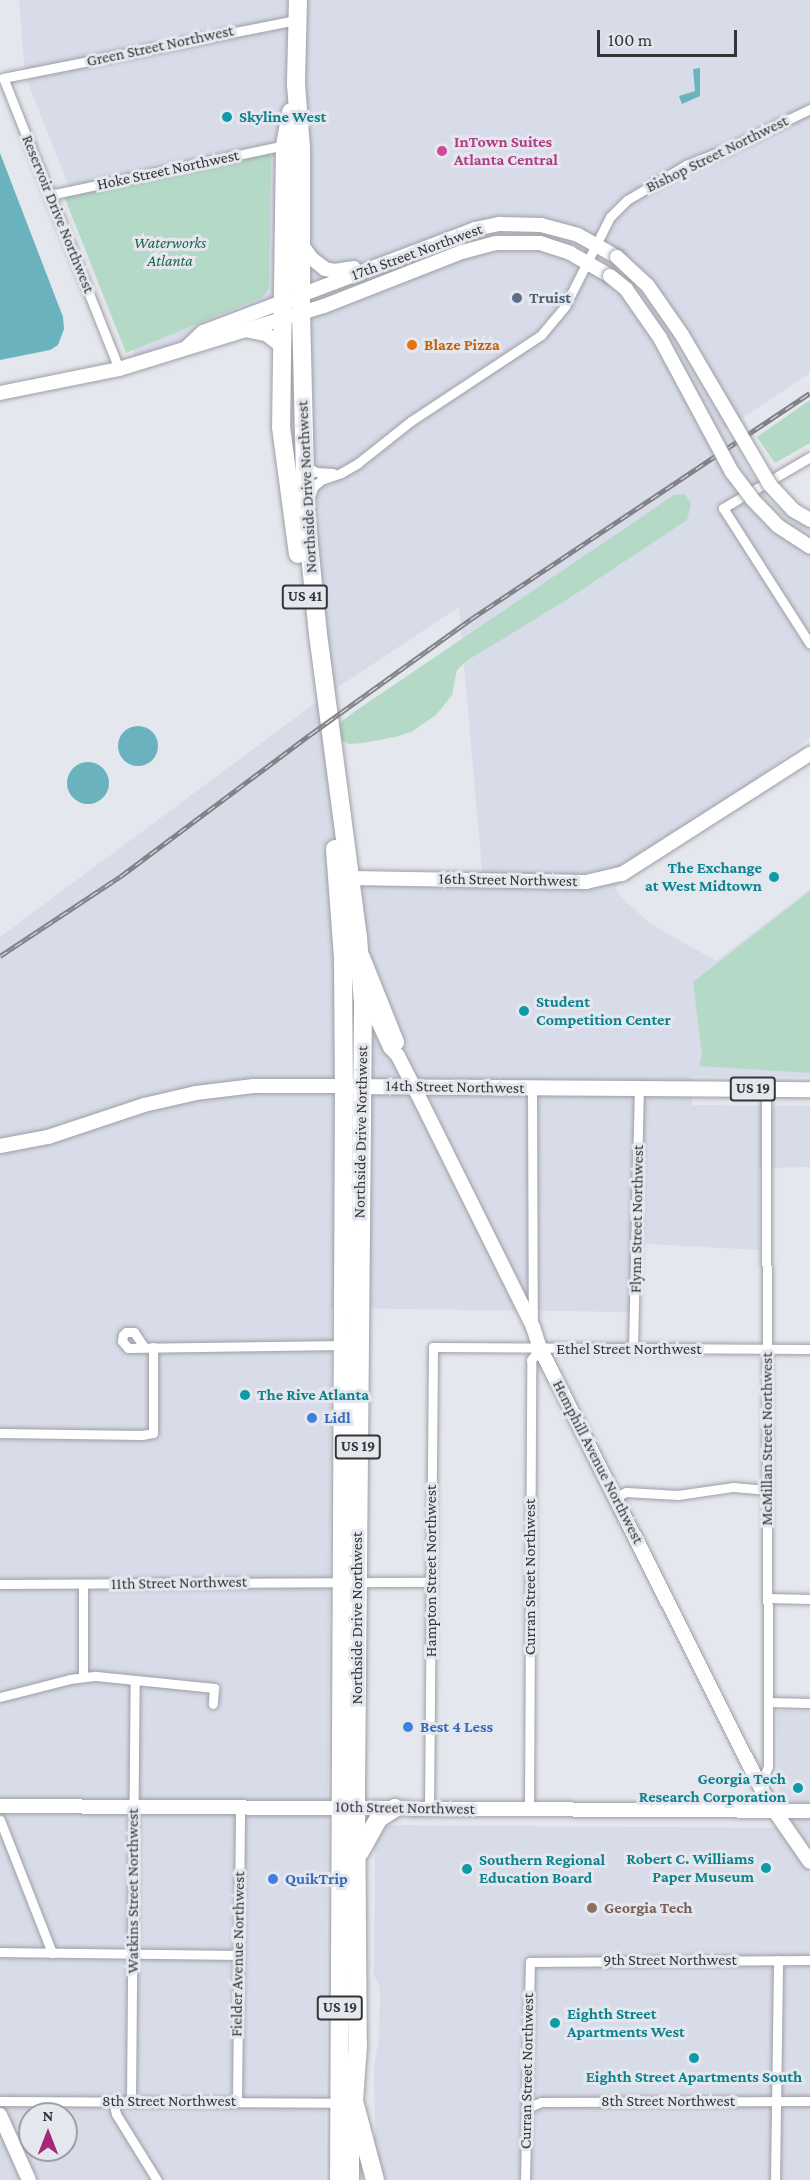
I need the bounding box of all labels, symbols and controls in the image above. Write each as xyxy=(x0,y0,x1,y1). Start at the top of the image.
scale bar xyxy=(600,18,740,56)
street label: Green Street Northwest xyxy=(85,21,235,71)
text: 100 m xyxy=(608,30,652,50)
place label: Skyline West xyxy=(239,107,326,127)
marker: Skyline West xyxy=(220,110,234,124)
street label: Bishop Street Northwest xyxy=(643,111,791,197)
street label: Reservoir Drive Northwest xyxy=(17,132,99,296)
place label: InTown Suites Atlanta Central xyxy=(454,132,558,170)
marker: InTown Suites Atlanta Central xyxy=(435,144,449,158)
street label: Hoke Street Northwest xyxy=(95,146,241,194)
street label: 17th Street Northwest xyxy=(349,219,485,285)
park label: Waterworks Atlanta xyxy=(134,233,206,271)
place label: Truist xyxy=(529,288,571,308)
marker: Truist xyxy=(510,291,524,305)
place label: Blaze Pizza xyxy=(424,335,500,355)
marker: Blaze Pizza xyxy=(405,338,419,352)
street label: Northside Drive Northwest xyxy=(293,400,321,574)
road number: US 41 xyxy=(281,585,329,609)
place label: The Exchange at West Midtown xyxy=(645,858,762,896)
street label: 16th Street Northwest xyxy=(438,869,578,891)
marker: The Exchange at West Midtown xyxy=(767,870,781,884)
place label: Student Competition Center xyxy=(536,992,671,1030)
marker: Student Competition Center xyxy=(517,1004,531,1018)
street label: Northside Drive Northwest xyxy=(350,1045,372,1219)
street label: 14th Street Northwest xyxy=(385,1076,525,1098)
road number: US 19 xyxy=(729,1077,777,1101)
street label: Flynn Street Northwest xyxy=(626,1145,648,1293)
street label: Ethel Street Northwest xyxy=(556,1339,702,1359)
street label: McMillan Street Northwest xyxy=(757,1352,777,1526)
street label: Hemphill Avenue Northwest xyxy=(548,1377,648,1547)
place label: The Rive Atlanta xyxy=(257,1385,369,1405)
marker: The Rive Atlanta xyxy=(238,1388,252,1402)
place label: Lidl xyxy=(324,1408,351,1428)
marker: Lidl xyxy=(305,1411,319,1425)
road number: US 19 xyxy=(334,1435,382,1459)
street label: Hampton Street Northwest xyxy=(421,1485,441,1657)
street label: Curran Street Northwest xyxy=(520,1499,540,1655)
street label: Northside Drive Northwest xyxy=(347,1532,367,1704)
street label: 11th Street Northwest xyxy=(111,1572,247,1594)
place label: Best 4 Less xyxy=(420,1717,493,1737)
marker: Best 4 Less xyxy=(401,1720,415,1734)
place label: Georgia Tech Research Corporation xyxy=(639,1769,786,1807)
marker: Georgia Tech Research Corporation xyxy=(791,1781,805,1795)
street label: 10th Street Northwest xyxy=(335,1797,475,1819)
street label: Watkins Street Northwest xyxy=(123,1808,143,1974)
place label: Robert C. Williams Paper Museum xyxy=(626,1849,754,1887)
place label: Southern Regional Education Board xyxy=(479,1850,605,1888)
marker: Robert C. Williams Paper Museum xyxy=(759,1861,773,1875)
marker: Southern Regional Education Board xyxy=(460,1862,474,1876)
place label: QuikTrip xyxy=(285,1869,348,1889)
street label: Fielder Avenue Northwest xyxy=(227,1871,249,2037)
marker: QuikTrip xyxy=(266,1872,280,1886)
place label: Georgia Tech xyxy=(604,1898,692,1918)
marker: Georgia Tech xyxy=(585,1901,599,1915)
street label: 9th Street Northwest xyxy=(603,1950,737,1970)
street label: Curran Street Northwest xyxy=(516,1993,538,2149)
road number: US 19 xyxy=(316,1996,364,2020)
place label: Eighth Street Apartments West xyxy=(567,2004,685,2042)
marker: Eighth Street Apartments West xyxy=(548,2016,562,2030)
marker: Eighth Street Apartments South xyxy=(687,2051,701,2065)
place label: Eighth Street Apartments South xyxy=(586,2067,802,2087)
street label: 8th Street Northwest xyxy=(102,2091,236,2111)
street label: 8th Street Northwest xyxy=(601,2091,735,2111)
north arrow xyxy=(18,2102,78,2162)
text: N xyxy=(43,2107,53,2124)

